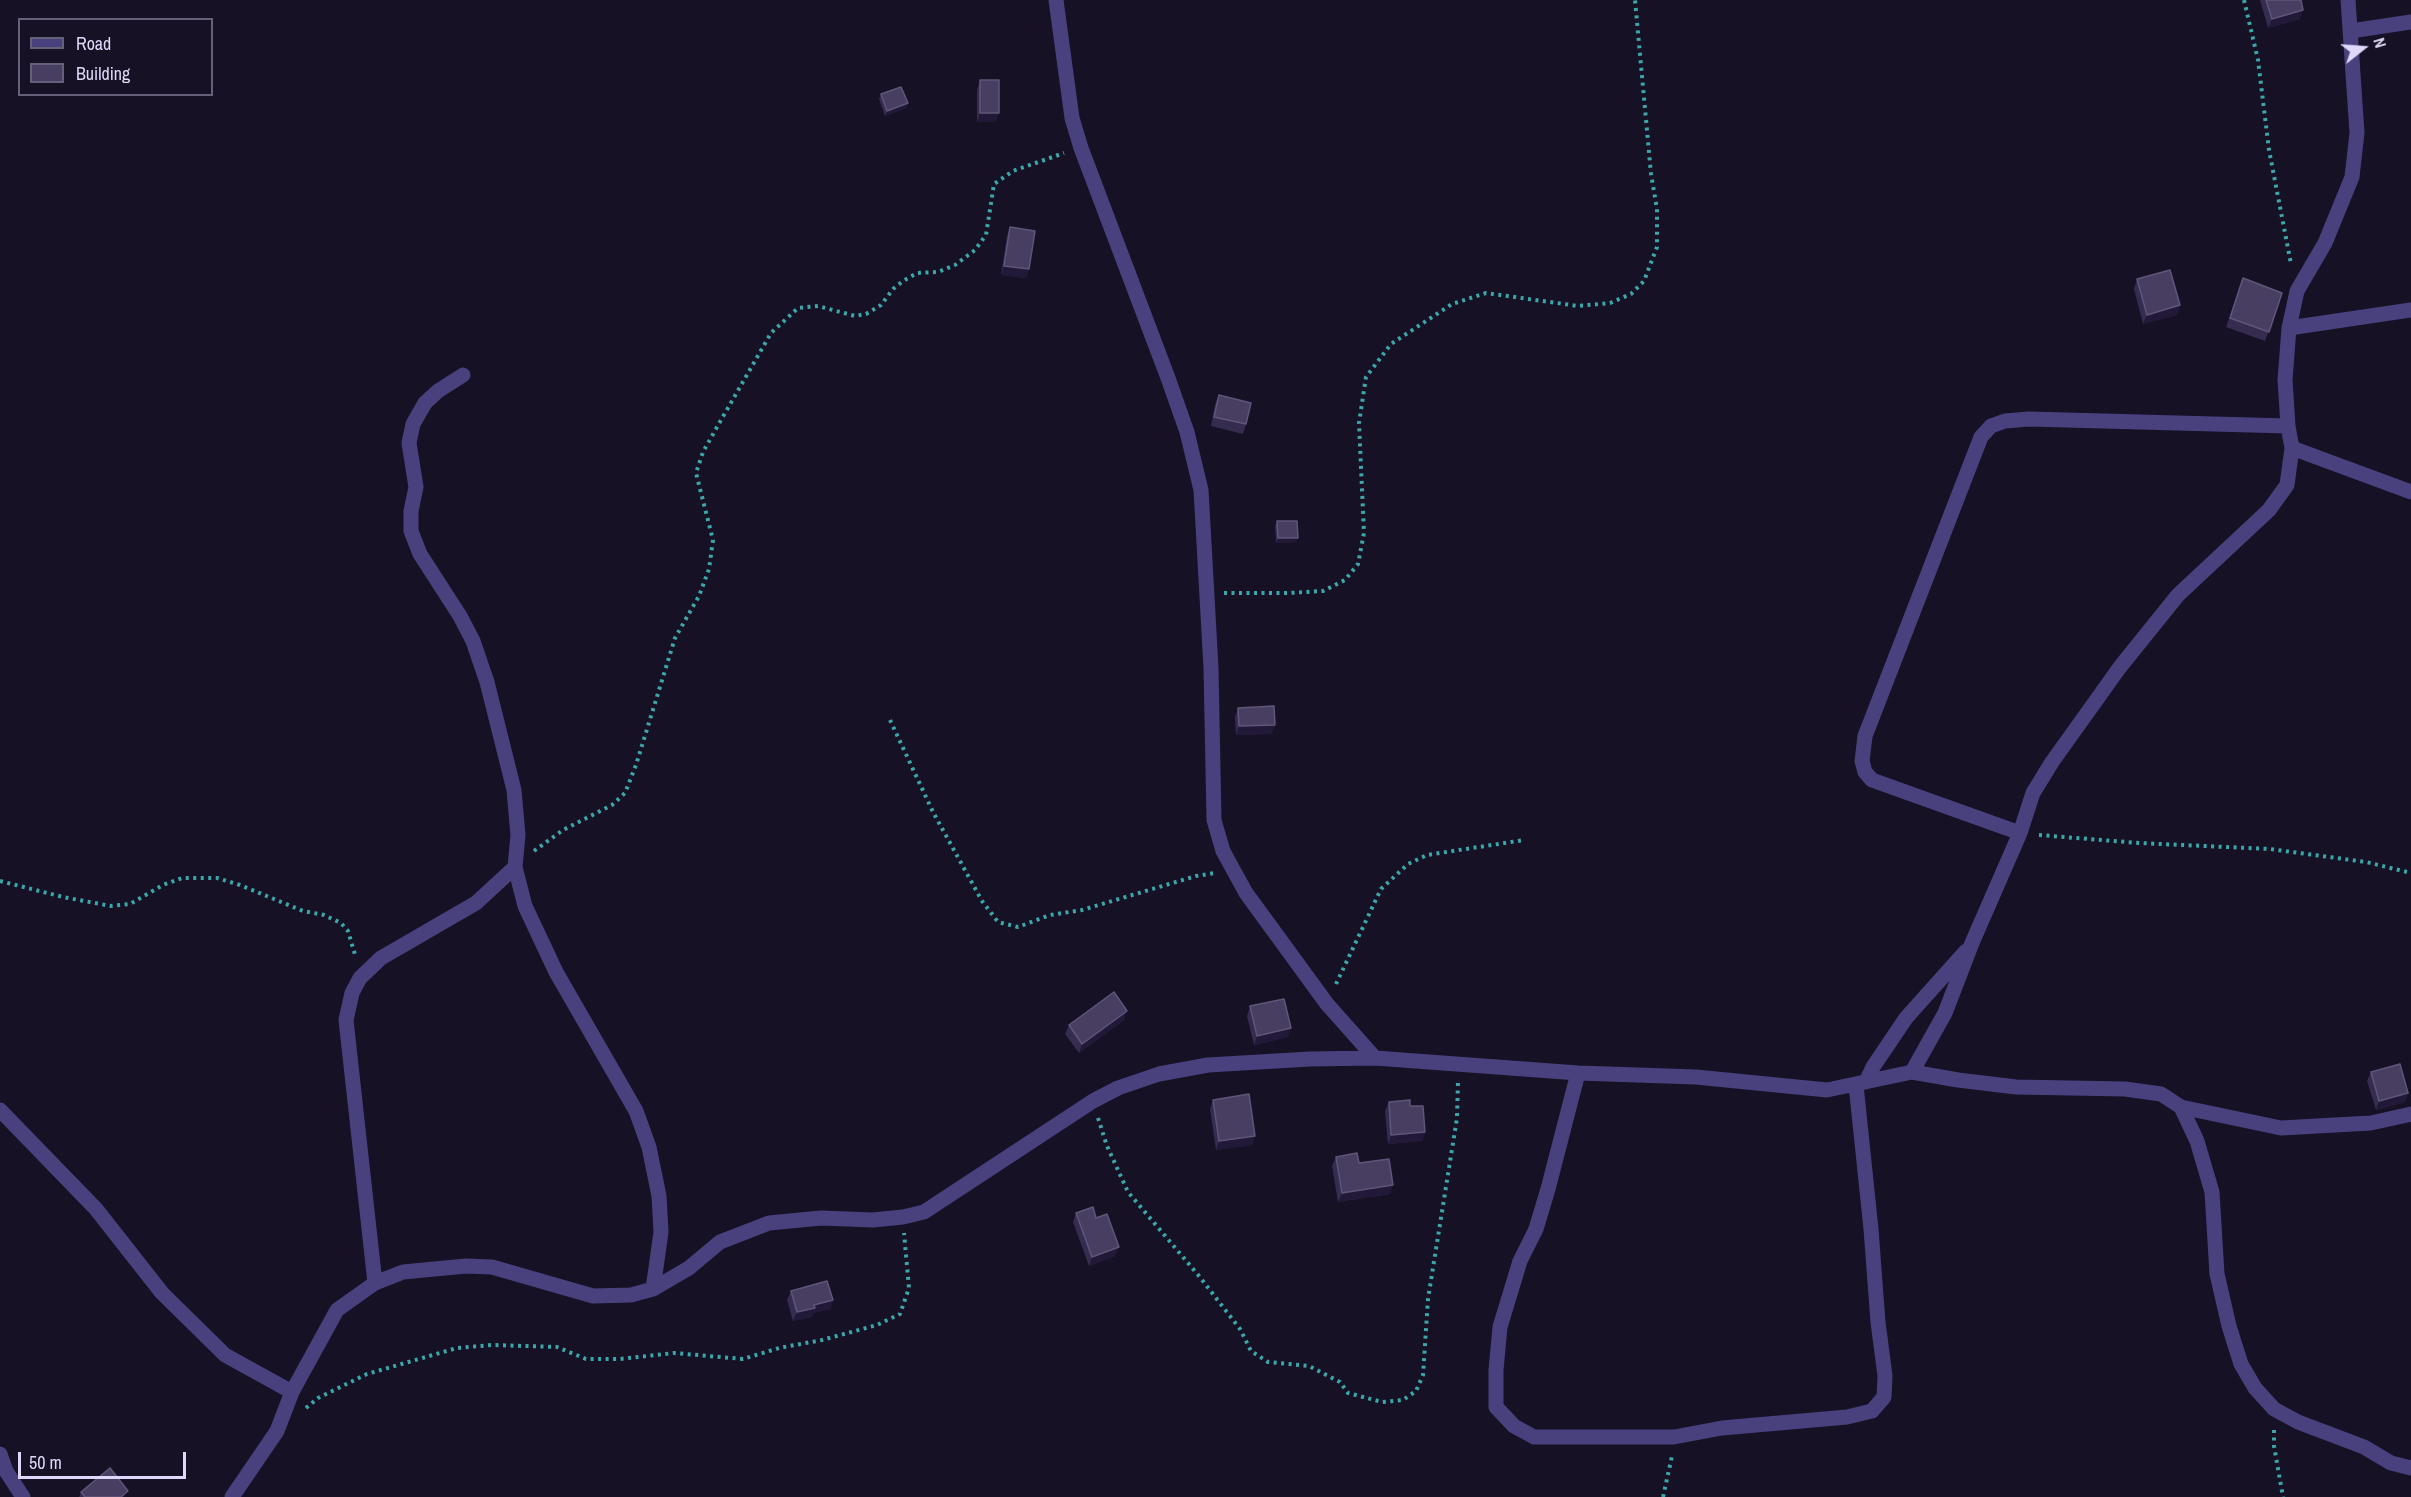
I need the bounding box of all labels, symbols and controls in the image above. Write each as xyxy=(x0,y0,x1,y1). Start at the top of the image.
legend xyxy=(18,18,213,96)
north arrow xyxy=(2333,18,2393,78)
text: Road xyxy=(76,31,111,56)
text: N xyxy=(2368,35,2392,50)
text: Building xyxy=(76,61,130,86)
scale bar xyxy=(21,1440,189,1478)
text: 50 m xyxy=(29,1450,62,1475)

